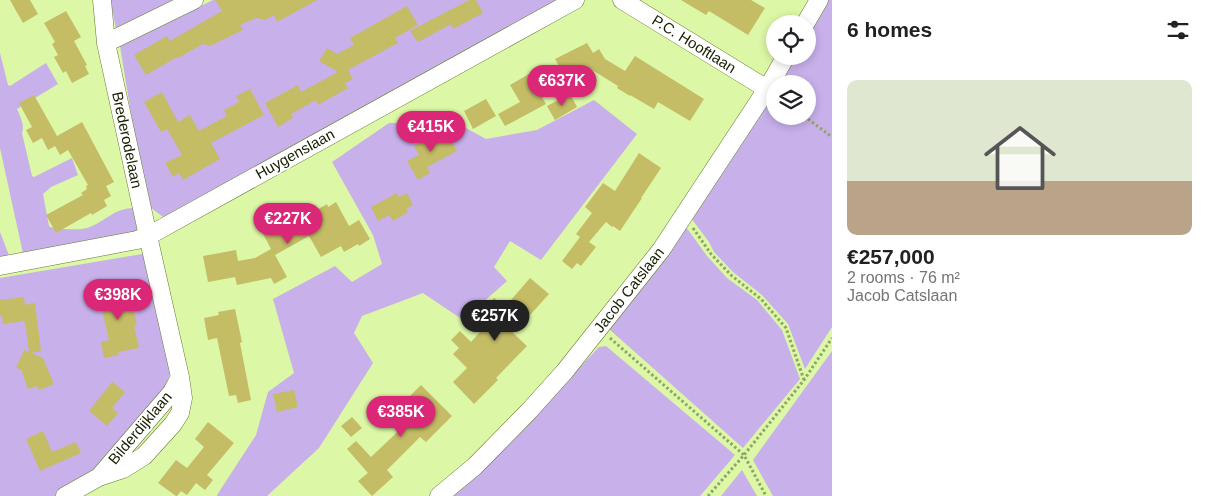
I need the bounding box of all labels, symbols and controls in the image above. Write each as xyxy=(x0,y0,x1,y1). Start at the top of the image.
street label: P.C. Hooftlaan xyxy=(649,11,739,76)
map controls xyxy=(766,15,816,125)
button: locate xyxy=(766,15,816,65)
icon: filters xyxy=(1164,16,1192,44)
text: 6 homes xyxy=(847,18,932,41)
pin: €637K xyxy=(527,64,597,107)
text: €637K xyxy=(538,72,586,89)
button: layers xyxy=(766,75,816,125)
street label: Brederodelaan xyxy=(109,90,146,190)
pin: €415K xyxy=(396,110,466,153)
icon: home xyxy=(975,113,1065,203)
text: €415K xyxy=(407,118,455,135)
street label: Huygenslaan xyxy=(252,125,337,182)
pin: €227K xyxy=(253,202,323,245)
text: €227K xyxy=(264,210,312,227)
street label: Jacob Catslaan xyxy=(590,244,667,336)
text: €257,000 xyxy=(847,245,935,268)
text: 2 rooms · 76 m² xyxy=(847,269,960,286)
pin: €398K xyxy=(83,278,153,321)
text: €398K xyxy=(94,286,142,303)
text: Jacob Catslaan xyxy=(847,287,957,304)
pin: €257K xyxy=(460,300,530,342)
text: €257K xyxy=(471,307,519,324)
street label: Bilderdijklaan xyxy=(104,388,175,467)
pin: €385K xyxy=(366,396,436,438)
text: €385K xyxy=(377,403,425,420)

